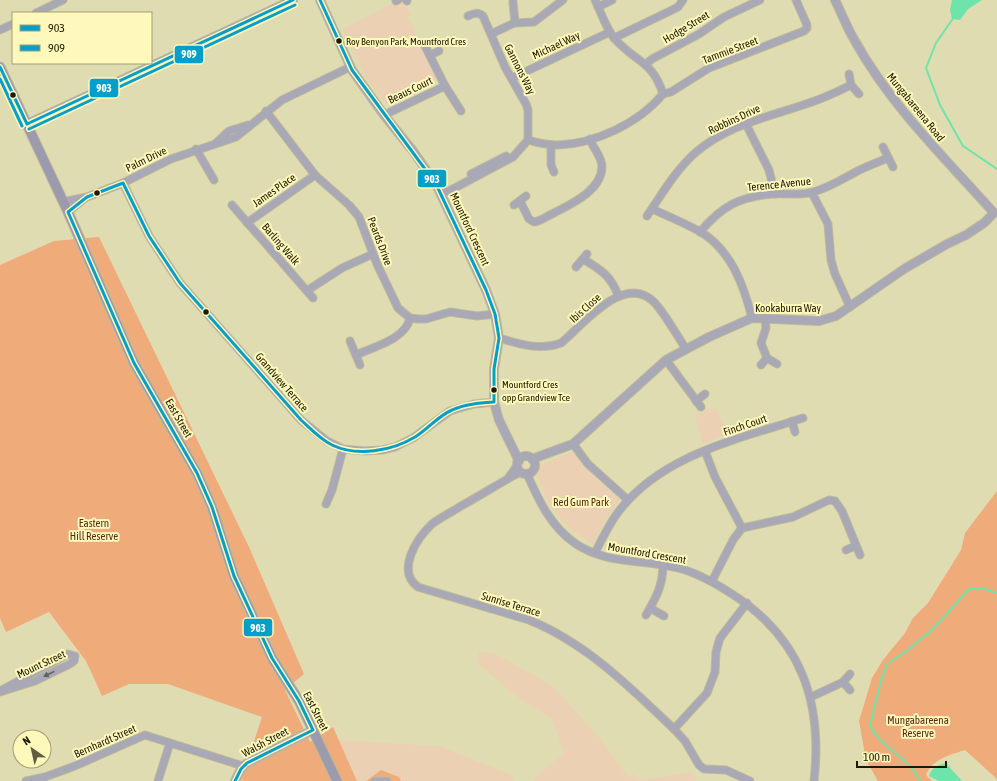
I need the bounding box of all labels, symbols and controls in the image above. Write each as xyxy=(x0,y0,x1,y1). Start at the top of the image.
street label: Hodge Street xyxy=(661,8,711,46)
legend xyxy=(12,12,152,64)
text: 903 xyxy=(48,21,65,35)
street label: Michael Way xyxy=(530,29,582,61)
street label: Tammie Street xyxy=(701,34,759,66)
marker: Roy Benyon Park, Mountford Cres xyxy=(334,36,344,46)
place label: Roy Benyon Park, Mountford Cres xyxy=(346,36,466,47)
text: 909 xyxy=(48,41,65,55)
street label: Gannons Way xyxy=(502,42,538,97)
line badge: 909 xyxy=(174,45,204,64)
text: 909 xyxy=(181,48,197,60)
street label: Mungabareena Road xyxy=(885,71,947,143)
street label: Beaus Court xyxy=(386,74,434,106)
line badge: 903 xyxy=(89,78,119,98)
text: 903 xyxy=(96,82,112,94)
unlabelled marker xyxy=(8,90,18,100)
street label: Robbins Drive xyxy=(706,102,762,136)
street label: Palm Drive xyxy=(124,144,168,174)
line badge: 903 xyxy=(417,169,447,188)
street label: James Place xyxy=(250,171,298,209)
text: 903 xyxy=(424,173,440,185)
street label: Terence Avenue xyxy=(747,175,811,193)
unlabelled marker xyxy=(92,188,102,198)
street label: Mountford Crescent xyxy=(448,191,492,267)
street label: Peards Drive xyxy=(365,215,395,267)
street label: Barling Walk xyxy=(260,221,302,267)
street label: Ibis Close xyxy=(567,291,603,325)
street label: Kookaburra Way xyxy=(755,302,822,314)
unlabelled marker xyxy=(201,307,211,317)
street label: Grandview Terrace xyxy=(253,350,311,414)
place label: Mountford Cres opp Grandview Tce xyxy=(502,379,571,403)
marker: Mountford Cres opp Grandview Tce xyxy=(489,385,499,395)
street label: East Street xyxy=(163,397,195,439)
street label: Finch Court xyxy=(722,412,768,438)
park label: Red Gum Park xyxy=(553,496,609,508)
park label: Eastern Hill Reserve xyxy=(70,517,118,542)
street label: Mountford Crescent xyxy=(607,540,687,566)
street label: Sunrise Terrace xyxy=(480,589,542,619)
line badge: 903 xyxy=(243,618,273,637)
text: 903 xyxy=(250,622,266,634)
street label: Mount Street xyxy=(15,648,67,680)
one-way arrow xyxy=(43,671,54,677)
street label: East Street xyxy=(301,689,331,733)
park label: Mungabareena Reserve xyxy=(887,714,949,739)
street label: Bernhardt Street xyxy=(72,722,138,760)
street label: Walsh Street xyxy=(240,725,290,759)
north arrow xyxy=(12,729,52,769)
text: N xyxy=(20,734,32,748)
scale bar xyxy=(857,743,946,769)
text: 100 m xyxy=(863,750,890,764)

